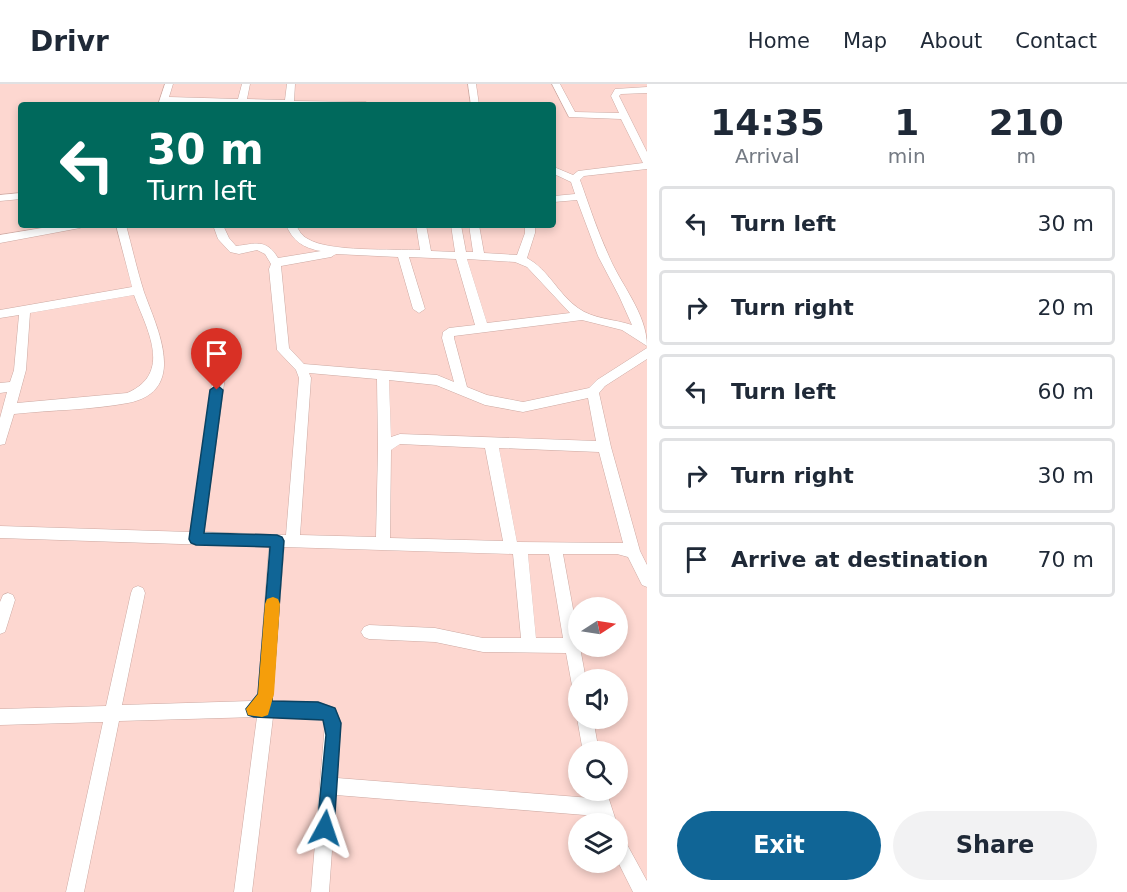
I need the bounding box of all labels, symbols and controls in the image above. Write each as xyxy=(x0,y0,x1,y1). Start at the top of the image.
text: Drivr xyxy=(30,25,109,58)
text: Home xyxy=(748,29,810,53)
text: Map xyxy=(843,29,887,53)
text: About xyxy=(920,29,982,53)
text: Contact xyxy=(1015,29,1097,53)
text: 14:35 xyxy=(710,102,825,143)
text: 1 xyxy=(894,102,919,143)
text: 210 xyxy=(989,102,1064,143)
text: 30 m xyxy=(147,125,264,174)
icon: left xyxy=(48,126,126,204)
text: Arrival xyxy=(735,144,800,168)
text: min xyxy=(888,144,926,168)
text: m xyxy=(1017,144,1036,168)
text: Turn left xyxy=(147,175,257,206)
icon: left xyxy=(680,207,713,240)
text: Turn left xyxy=(731,211,836,236)
text: 30 m xyxy=(1038,211,1094,236)
icon: right xyxy=(680,291,713,324)
text: Turn right xyxy=(731,295,854,320)
text: 20 m xyxy=(1038,295,1094,320)
pin xyxy=(191,328,242,390)
icon: arrive xyxy=(200,337,233,370)
icon: left xyxy=(680,375,713,408)
text: Turn left xyxy=(731,379,836,404)
text: 60 m xyxy=(1038,379,1094,404)
icon: right xyxy=(680,459,713,492)
text: Turn right xyxy=(731,463,854,488)
text: 30 m xyxy=(1038,463,1094,488)
icon: arrive xyxy=(680,543,713,576)
text: Arrive at destination xyxy=(731,547,988,572)
text: 70 m xyxy=(1038,547,1094,572)
north arrow xyxy=(568,597,628,657)
map controls xyxy=(568,597,628,873)
button: sound xyxy=(568,669,628,729)
button: search xyxy=(568,741,628,801)
position arrow xyxy=(293,796,357,860)
button: Exit xyxy=(677,811,881,880)
button: Share xyxy=(893,811,1097,880)
button: layers xyxy=(568,813,628,873)

